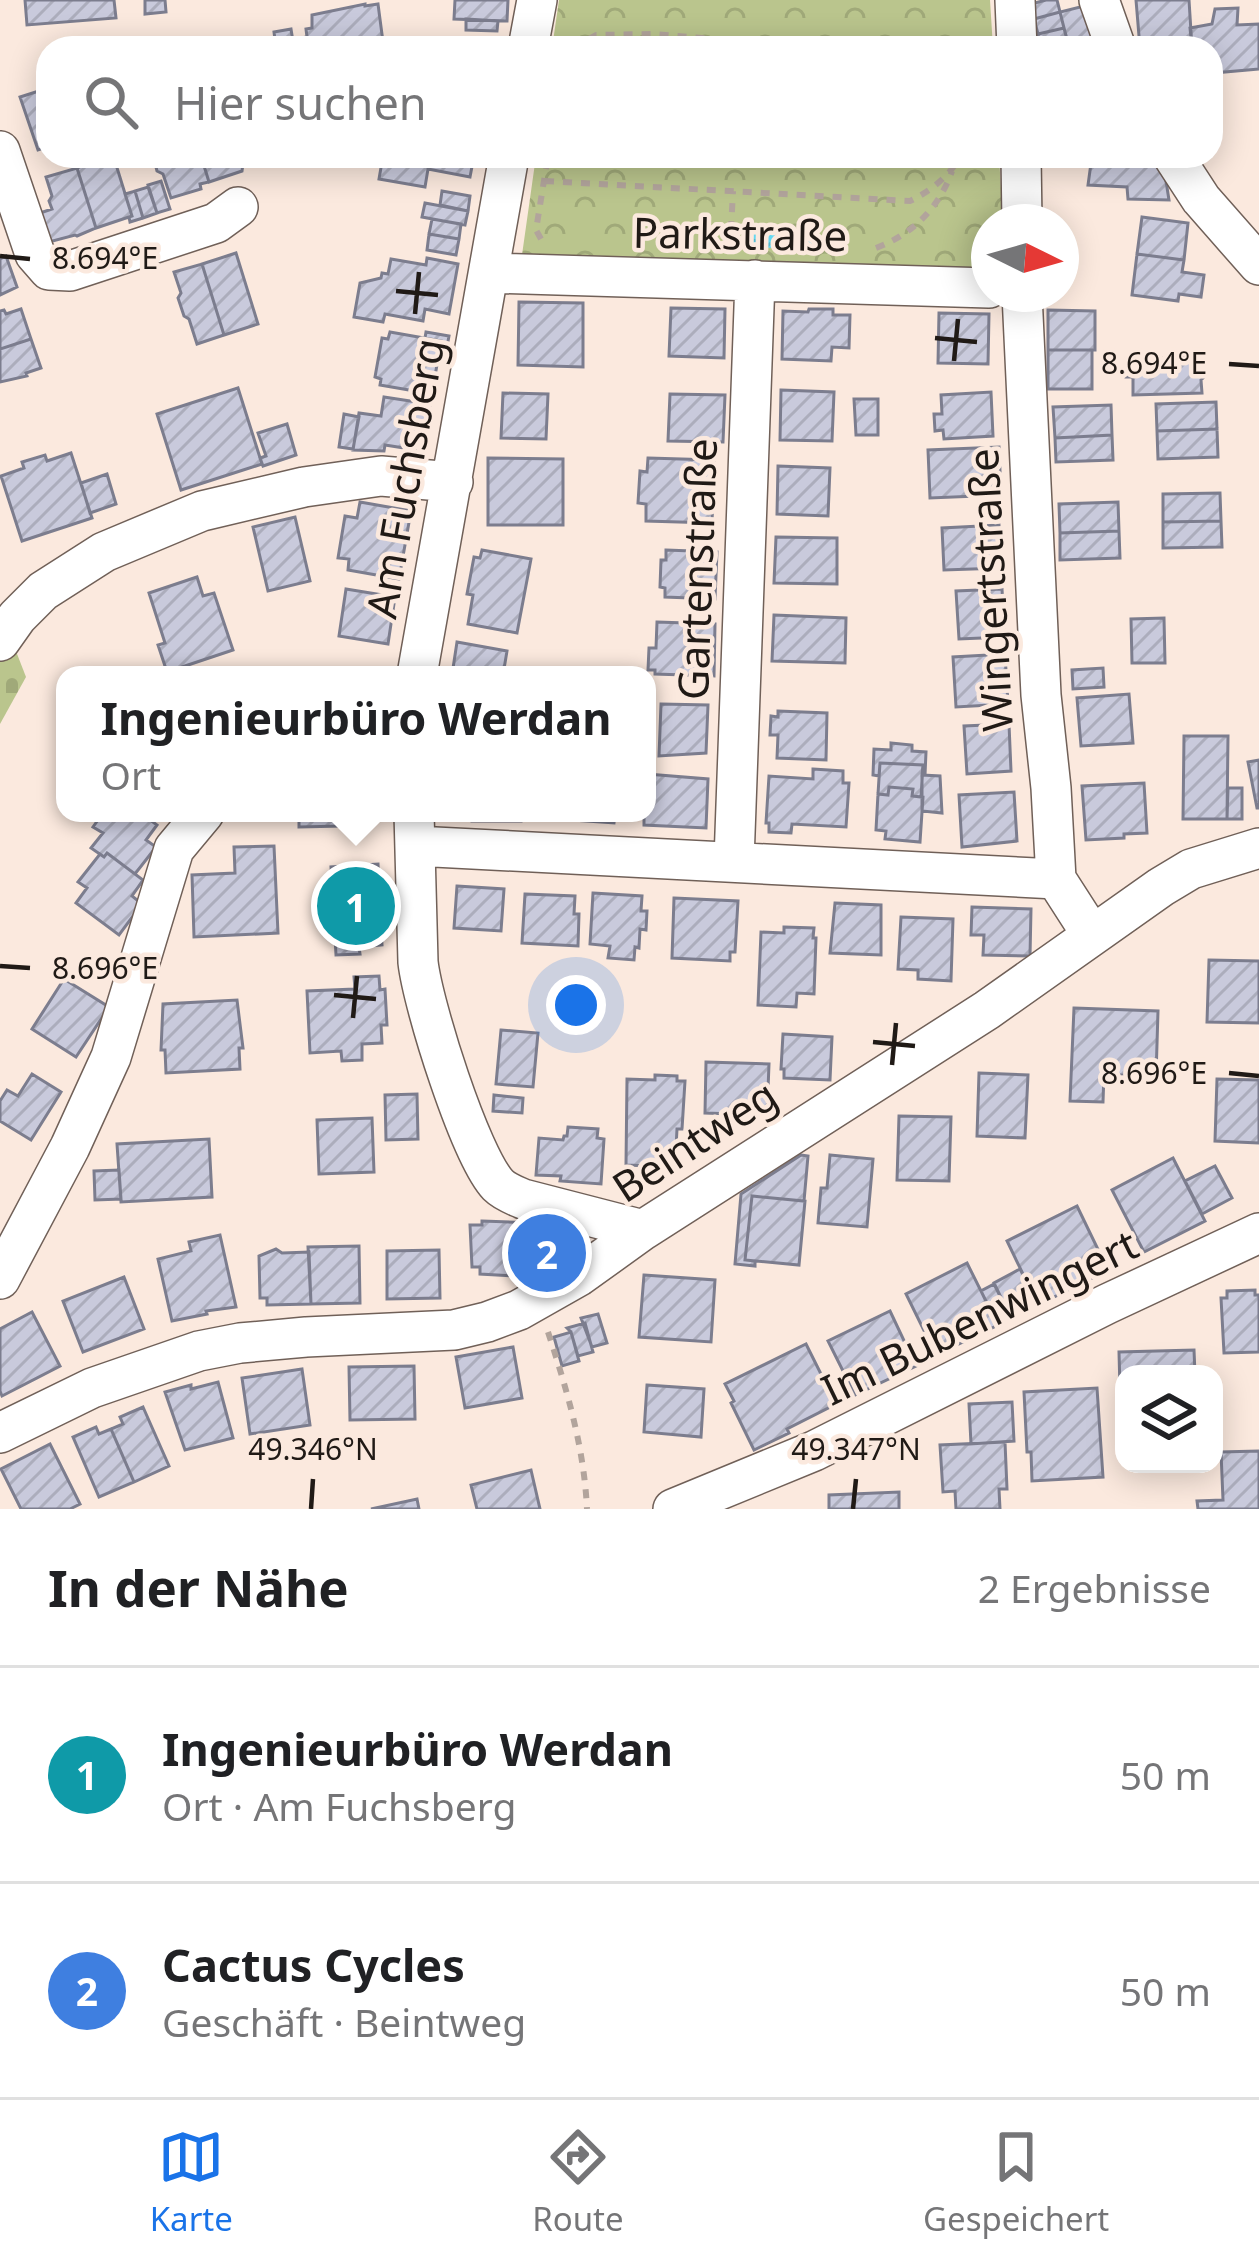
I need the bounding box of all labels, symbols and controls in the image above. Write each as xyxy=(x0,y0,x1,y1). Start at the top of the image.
search box xyxy=(36,36,1223,168)
icon: search xyxy=(78,69,144,135)
text: Hier suchen xyxy=(174,72,427,133)
street label: Parkstraße xyxy=(632,203,848,263)
north arrow xyxy=(971,204,1079,312)
text: 8.694°E xyxy=(52,237,158,278)
street label: Am Fuchsberg xyxy=(351,334,457,622)
text: 8.694°E xyxy=(1101,342,1207,383)
street label: Gartenstraße xyxy=(663,437,729,701)
street label: Wingertstraße xyxy=(953,447,1025,733)
popup xyxy=(56,666,656,822)
text: Ingenieurbüro Werdan xyxy=(100,687,612,748)
text: Ort xyxy=(100,748,161,801)
pin: 1 xyxy=(317,861,395,951)
text: 8.696°E xyxy=(52,947,158,988)
your location xyxy=(546,975,606,1035)
text: 8.696°E xyxy=(1101,1052,1207,1093)
street label: Beintweg xyxy=(601,1066,787,1214)
pin: 2 xyxy=(508,1208,586,1298)
street label: Im Bubenwingert xyxy=(811,1215,1147,1417)
map controls xyxy=(1115,1365,1223,1473)
button: layers xyxy=(1115,1365,1223,1473)
text: 49.346°N xyxy=(248,1428,378,1469)
text: 49.347°N xyxy=(791,1428,921,1469)
text: In der Nähe xyxy=(48,1552,349,1622)
text: 2 Ergebnisse xyxy=(978,1561,1211,1614)
text: Ingenieurbüro Werdan xyxy=(162,1718,673,1779)
text: 1 xyxy=(76,1748,98,1801)
text: 50 m xyxy=(1120,1748,1211,1801)
text: Ort · Am Fuchsberg xyxy=(162,1779,516,1832)
text: Cactus Cycles xyxy=(162,1934,465,1995)
text: 2 xyxy=(76,1964,98,2017)
text: 50 m xyxy=(1120,1964,1211,2017)
text: Geschäft · Beintweg xyxy=(162,1995,526,2048)
tab: Karte xyxy=(150,2124,233,2241)
tab: Route xyxy=(532,2124,624,2241)
tab: Gespeichert xyxy=(923,2124,1109,2241)

